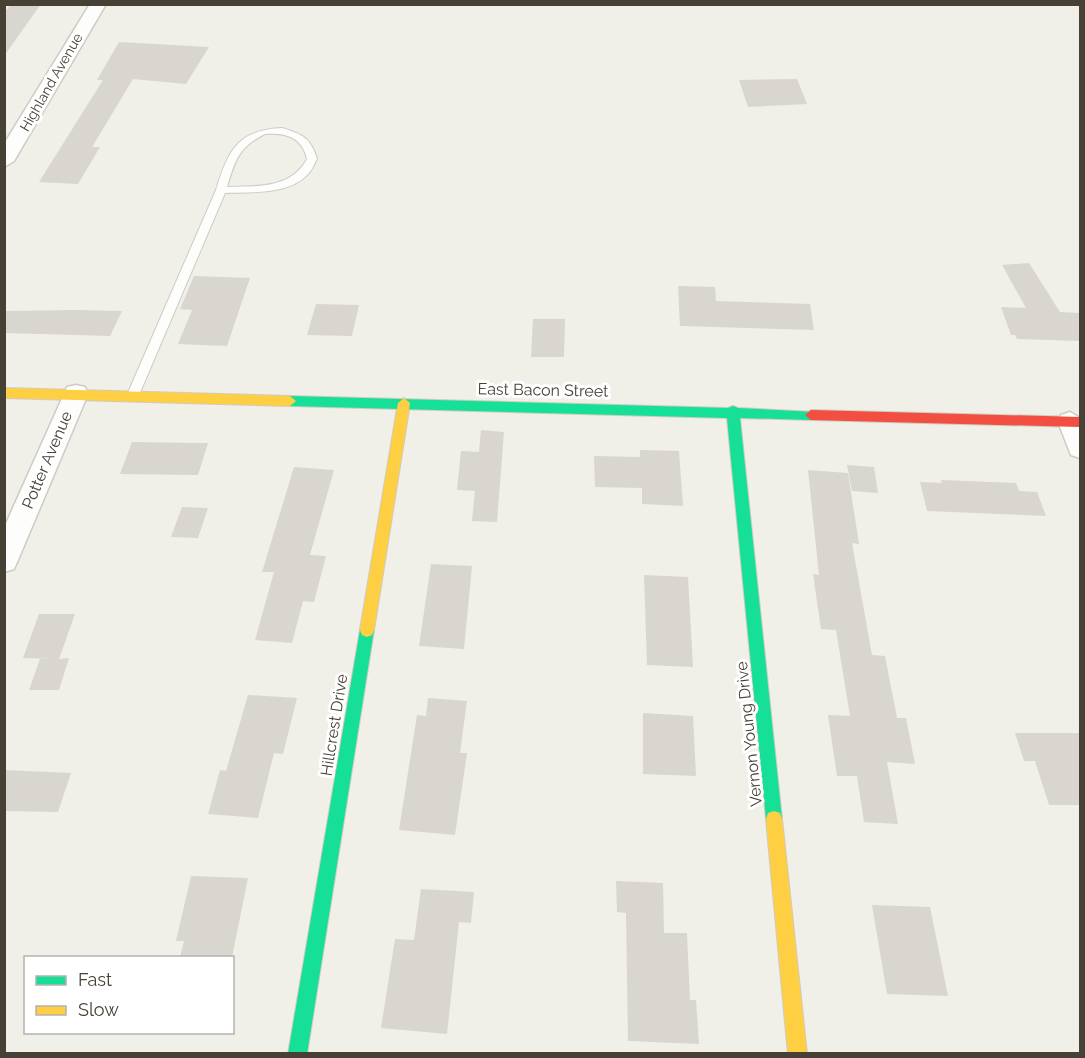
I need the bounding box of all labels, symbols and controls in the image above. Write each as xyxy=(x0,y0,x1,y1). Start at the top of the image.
street label: Highland Avenue xyxy=(16,30,86,134)
street label: East Bacon Street xyxy=(477,379,609,401)
street label: Potter Avenue xyxy=(18,408,76,512)
street label: Vernon Young Drive xyxy=(732,660,766,808)
street label: Hillcrest Drive xyxy=(317,673,351,777)
legend xyxy=(24,956,234,1034)
text: Fast xyxy=(78,969,112,990)
text: Slow xyxy=(78,999,119,1020)

